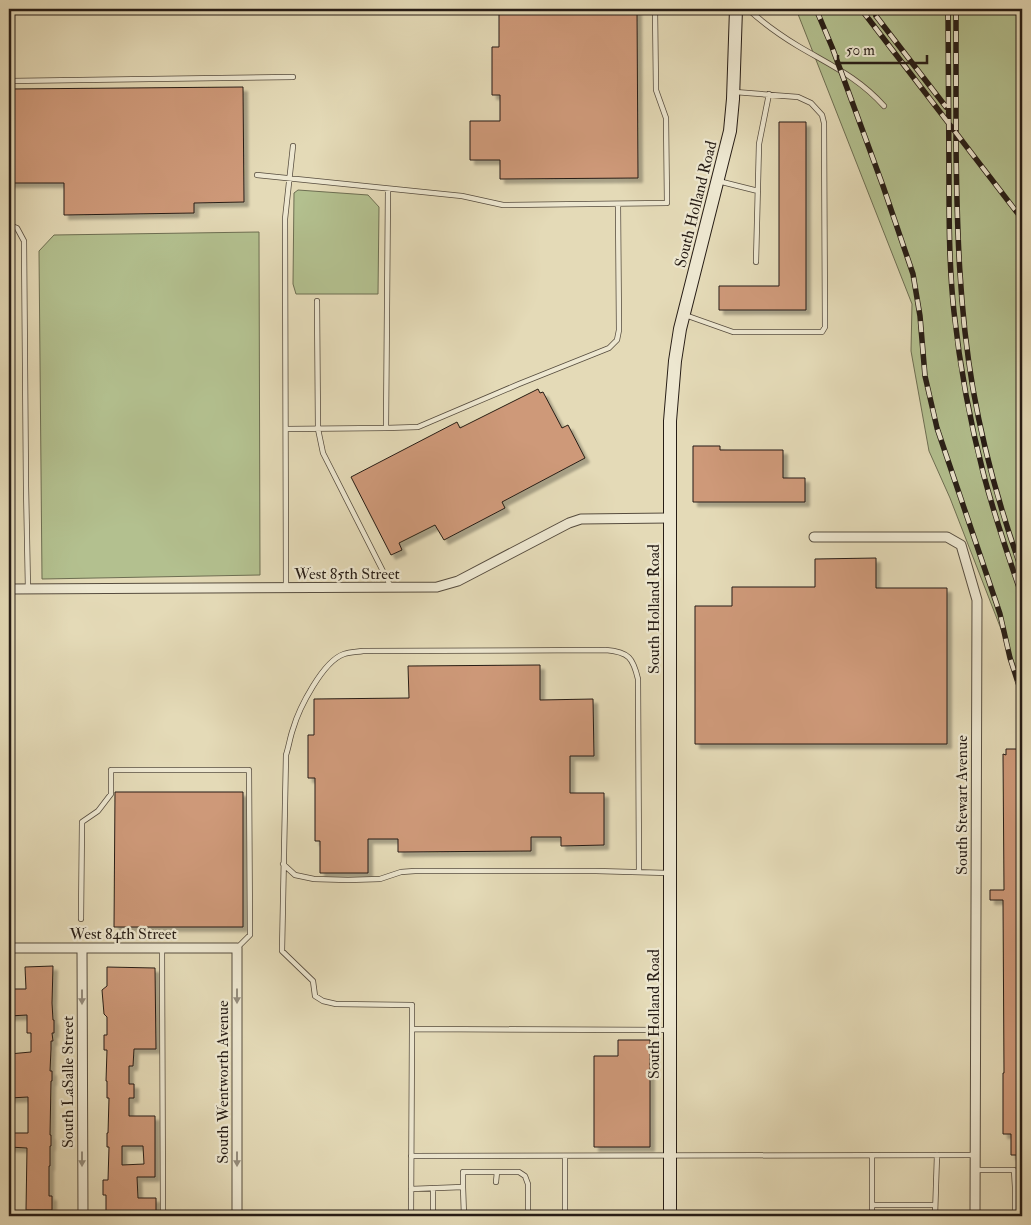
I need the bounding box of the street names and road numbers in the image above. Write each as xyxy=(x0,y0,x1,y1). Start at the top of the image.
street label: South Holland Road xyxy=(671,139,721,270)
street label: South Holland Road xyxy=(644,544,664,674)
street label: West 85th Street xyxy=(293,564,400,584)
street label: South Stewart Avenue xyxy=(952,735,972,875)
street label: West 84th Street xyxy=(68,924,177,944)
street label: South Holland Road xyxy=(644,949,664,1079)
street label: South Wentworth Avenue xyxy=(213,1000,233,1164)
street label: South LaSalle Street xyxy=(58,1016,78,1148)

